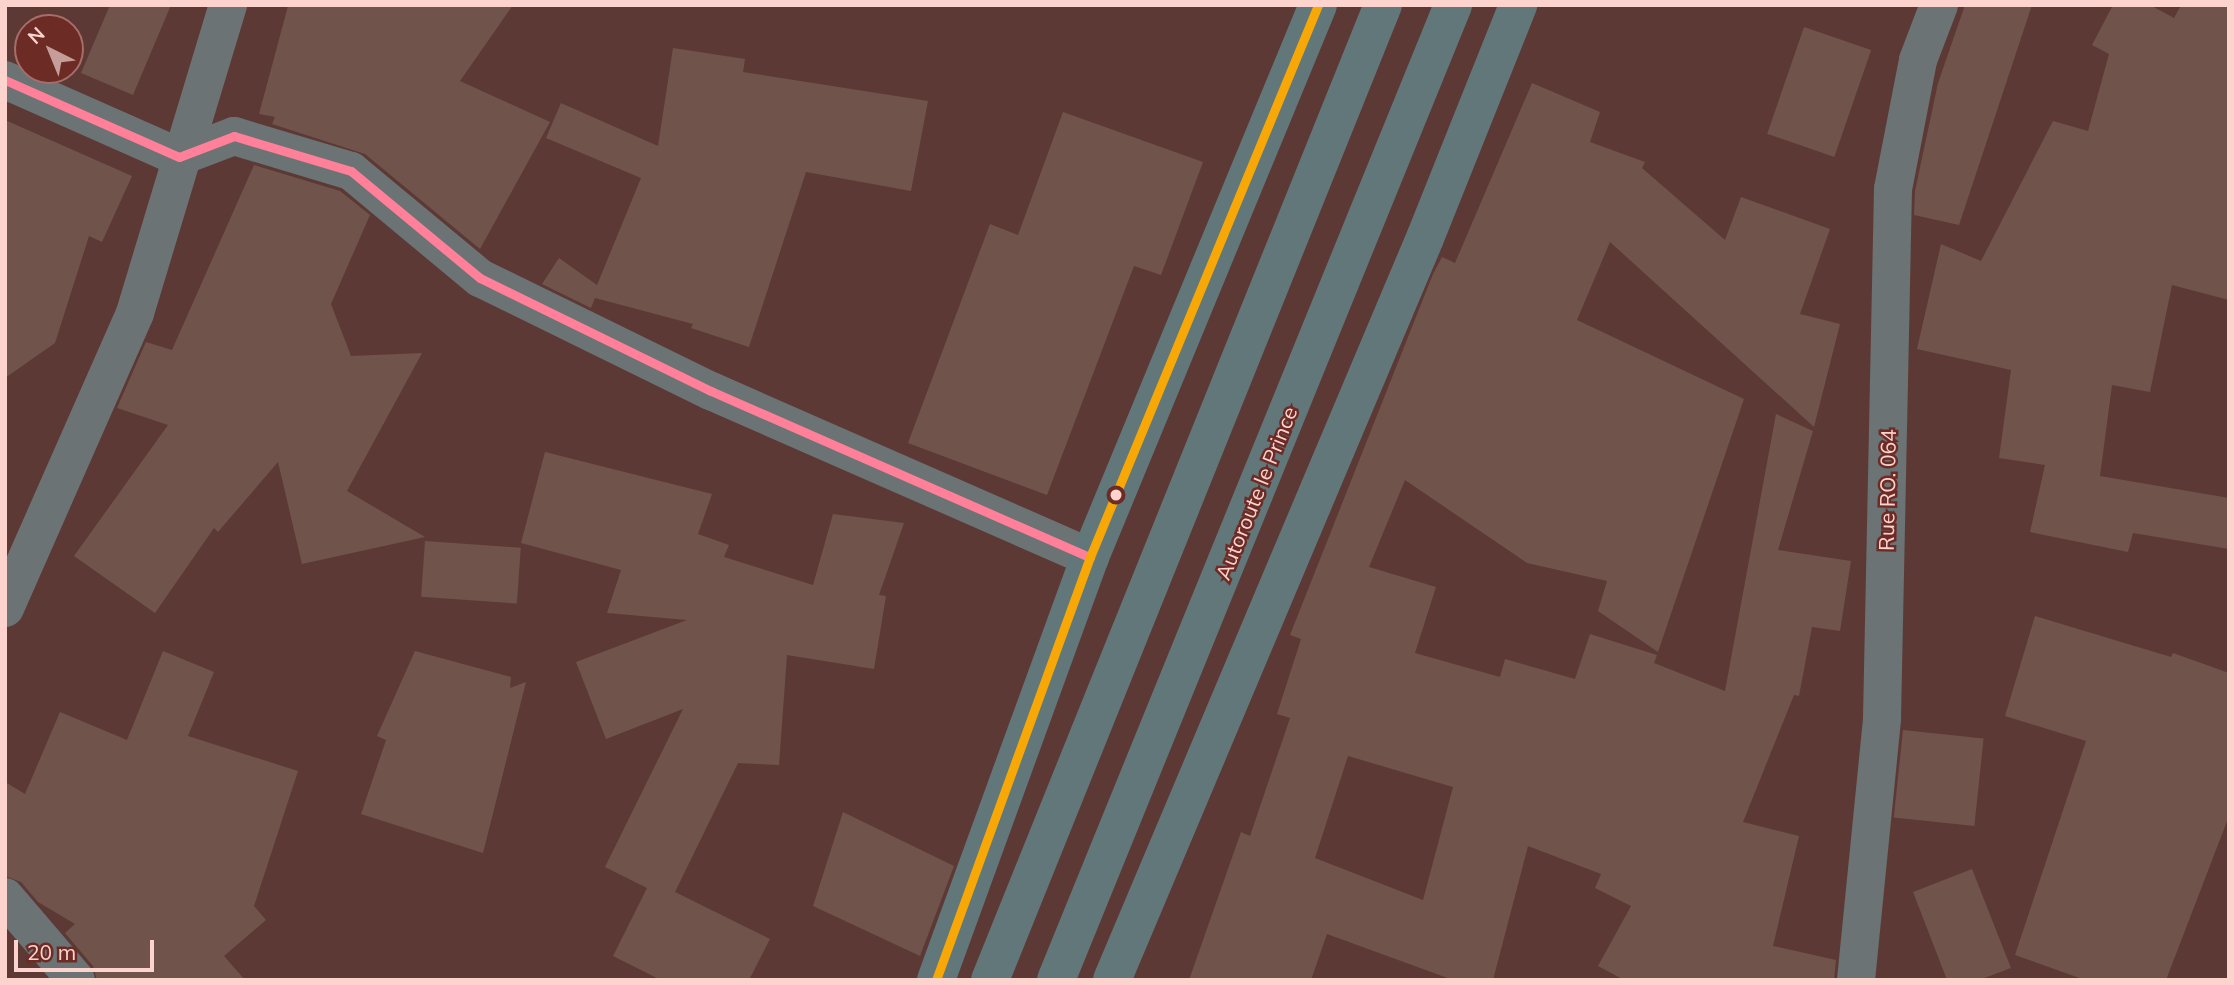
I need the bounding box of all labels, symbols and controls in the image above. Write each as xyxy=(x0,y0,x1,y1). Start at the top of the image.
north arrow xyxy=(14,14,84,84)
text: N xyxy=(23,21,49,49)
street label: Autoroute le Prince xyxy=(1210,403,1302,583)
street label: Rue RO. 064 xyxy=(1873,429,1901,551)
unlabelled marker xyxy=(1109,488,1123,502)
scale bar xyxy=(18,926,158,970)
text: 20 m xyxy=(27,939,76,965)

